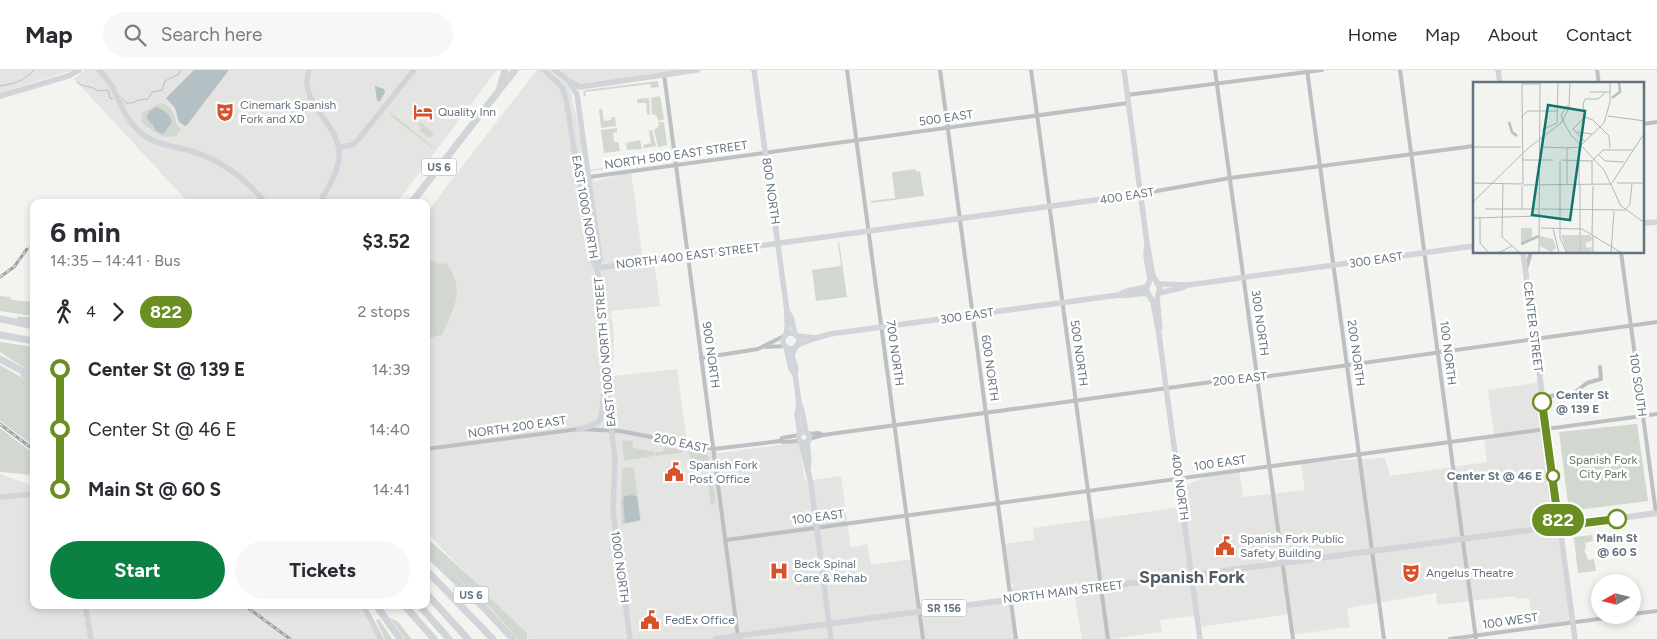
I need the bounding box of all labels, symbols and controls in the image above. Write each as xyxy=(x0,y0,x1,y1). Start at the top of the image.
search box xyxy=(103,12,453,57)
text: Map xyxy=(25,20,73,49)
icon: search xyxy=(121,21,149,49)
text: Search here xyxy=(161,23,262,46)
text: Home xyxy=(1348,24,1397,46)
text: Map xyxy=(1425,24,1460,46)
text: About xyxy=(1488,24,1538,46)
text: Contact xyxy=(1566,24,1632,46)
inset map xyxy=(1473,82,1644,254)
place label: Cinemark Spanish Fork and XD xyxy=(240,98,337,126)
theatre icon: Cinemark Spanish Fork and XD xyxy=(214,101,236,123)
hotel icon: Quality Inn xyxy=(412,101,434,123)
place label: Quality Inn xyxy=(438,105,496,119)
street label: 500 EAST xyxy=(918,107,974,129)
street label: NORTH 500 EAST STREET xyxy=(604,138,749,172)
street label: EAST 1000 NORTH xyxy=(569,154,601,260)
street label: 800 NORTH xyxy=(759,157,783,225)
road number: US 6 xyxy=(422,158,456,175)
street label: 400 EAST xyxy=(1099,185,1156,207)
text: 6 min xyxy=(50,215,121,249)
text: $3.52 xyxy=(362,230,410,253)
street label: NORTH 400 EAST STREET xyxy=(615,240,761,272)
street label: 300 EAST xyxy=(1348,249,1404,271)
text: 14:35 – 14:41 · Bus xyxy=(50,251,180,270)
street label: EAST 1000 NORTH STREET xyxy=(591,276,619,427)
street label: CENTER STREET xyxy=(1520,281,1546,374)
street label: 300 NORTH xyxy=(1248,289,1272,357)
icon: walk xyxy=(50,298,78,326)
icon: forward xyxy=(104,298,132,326)
text: 822 xyxy=(150,301,182,323)
text: 4 xyxy=(86,302,96,321)
text: 2 stops xyxy=(357,302,410,321)
street label: 300 EAST xyxy=(939,305,995,327)
street label: 700 NORTH xyxy=(883,319,907,387)
street label: 500 NORTH xyxy=(1067,319,1091,387)
street label: 200 NORTH xyxy=(1344,319,1368,387)
street label: 100 NORTH xyxy=(1437,320,1459,386)
street label: 900 NORTH xyxy=(699,321,723,389)
street label: 600 NORTH xyxy=(978,334,1002,402)
street label: 100 SOUTH xyxy=(1627,352,1649,418)
text: Center St @ 139 E xyxy=(88,358,245,381)
text: 14:39 xyxy=(372,360,410,379)
street label: 200 EAST xyxy=(1212,369,1268,389)
place label: Center St @ 139 E xyxy=(1556,388,1609,416)
marker: Center St @ 139 E xyxy=(1532,392,1552,412)
street label: NORTH 200 EAST xyxy=(467,413,567,441)
text: Center St @ 46 E xyxy=(88,418,237,441)
text: 14:40 xyxy=(369,420,410,439)
street label: 200 EAST xyxy=(653,431,709,456)
street label: 100 EAST xyxy=(1193,452,1247,474)
street label: 400 NORTH xyxy=(1168,453,1192,521)
park label: Spanish Fork City Park xyxy=(1569,453,1637,481)
place label: Spanish Fork Post Office xyxy=(689,458,758,486)
public building icon: Spanish Fork Post Office xyxy=(663,461,685,483)
place label: Center St @ 46 E xyxy=(1447,469,1542,483)
marker: Center St @ 46 E xyxy=(1546,469,1560,483)
text: Main St @ 60 S xyxy=(88,478,221,501)
text: 14:41 xyxy=(373,480,410,499)
line badge: 822 xyxy=(1529,504,1587,536)
street label: 100 EAST xyxy=(791,507,845,527)
text: 822 xyxy=(1542,509,1574,531)
marker: Main St @ 60 S xyxy=(1607,509,1627,529)
street label: 1000 NORTH xyxy=(608,530,632,604)
place label: Main St @ 60 S xyxy=(1596,531,1638,559)
place label: Spanish Fork Public Safety Building xyxy=(1240,532,1345,560)
public building icon: Spanish Fork Public Safety Building xyxy=(1214,535,1236,557)
button: Start xyxy=(50,541,225,599)
button: Tickets xyxy=(235,541,410,599)
place label: Beck Spinal Care & Rehab xyxy=(794,557,867,585)
hospital icon: Beck Spinal Care & Rehab xyxy=(768,560,790,582)
theatre icon: Angelus Theatre xyxy=(1400,562,1422,584)
district label: Spanish Fork xyxy=(1139,566,1245,588)
place label: Angelus Theatre xyxy=(1426,566,1514,580)
north arrow xyxy=(1591,574,1641,624)
map controls xyxy=(1591,574,1641,624)
street label: NORTH MAIN STREET xyxy=(1002,578,1124,606)
road number: US 6 xyxy=(454,586,488,604)
road number: SR 156 xyxy=(922,600,966,616)
public building icon: FedEx Office xyxy=(639,609,661,631)
street label: 100 WEST xyxy=(1481,610,1539,632)
place label: FedEx Office xyxy=(665,613,735,627)

